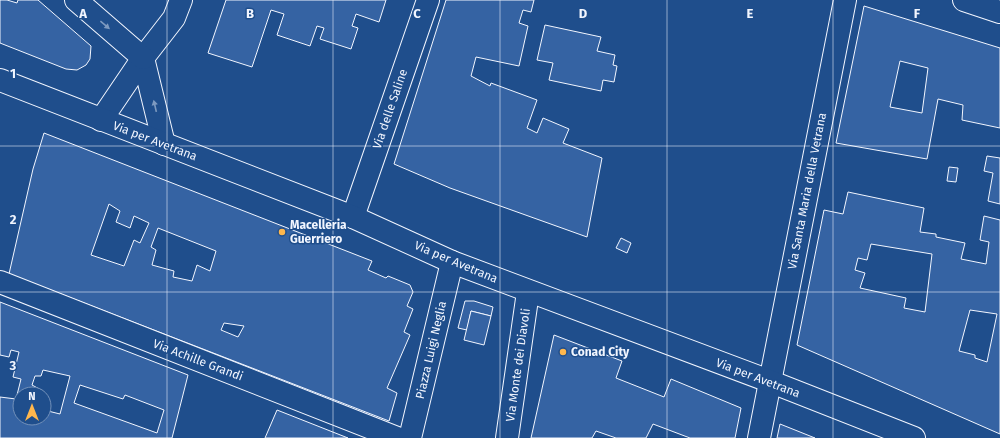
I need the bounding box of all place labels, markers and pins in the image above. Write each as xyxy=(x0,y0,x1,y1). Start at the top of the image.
place label: Macelleria Guerriero xyxy=(290,218,347,246)
marker: Macelleria Guerriero xyxy=(277,227,287,237)
place label: Conad City xyxy=(571,345,630,359)
marker: Conad City xyxy=(558,347,568,357)

